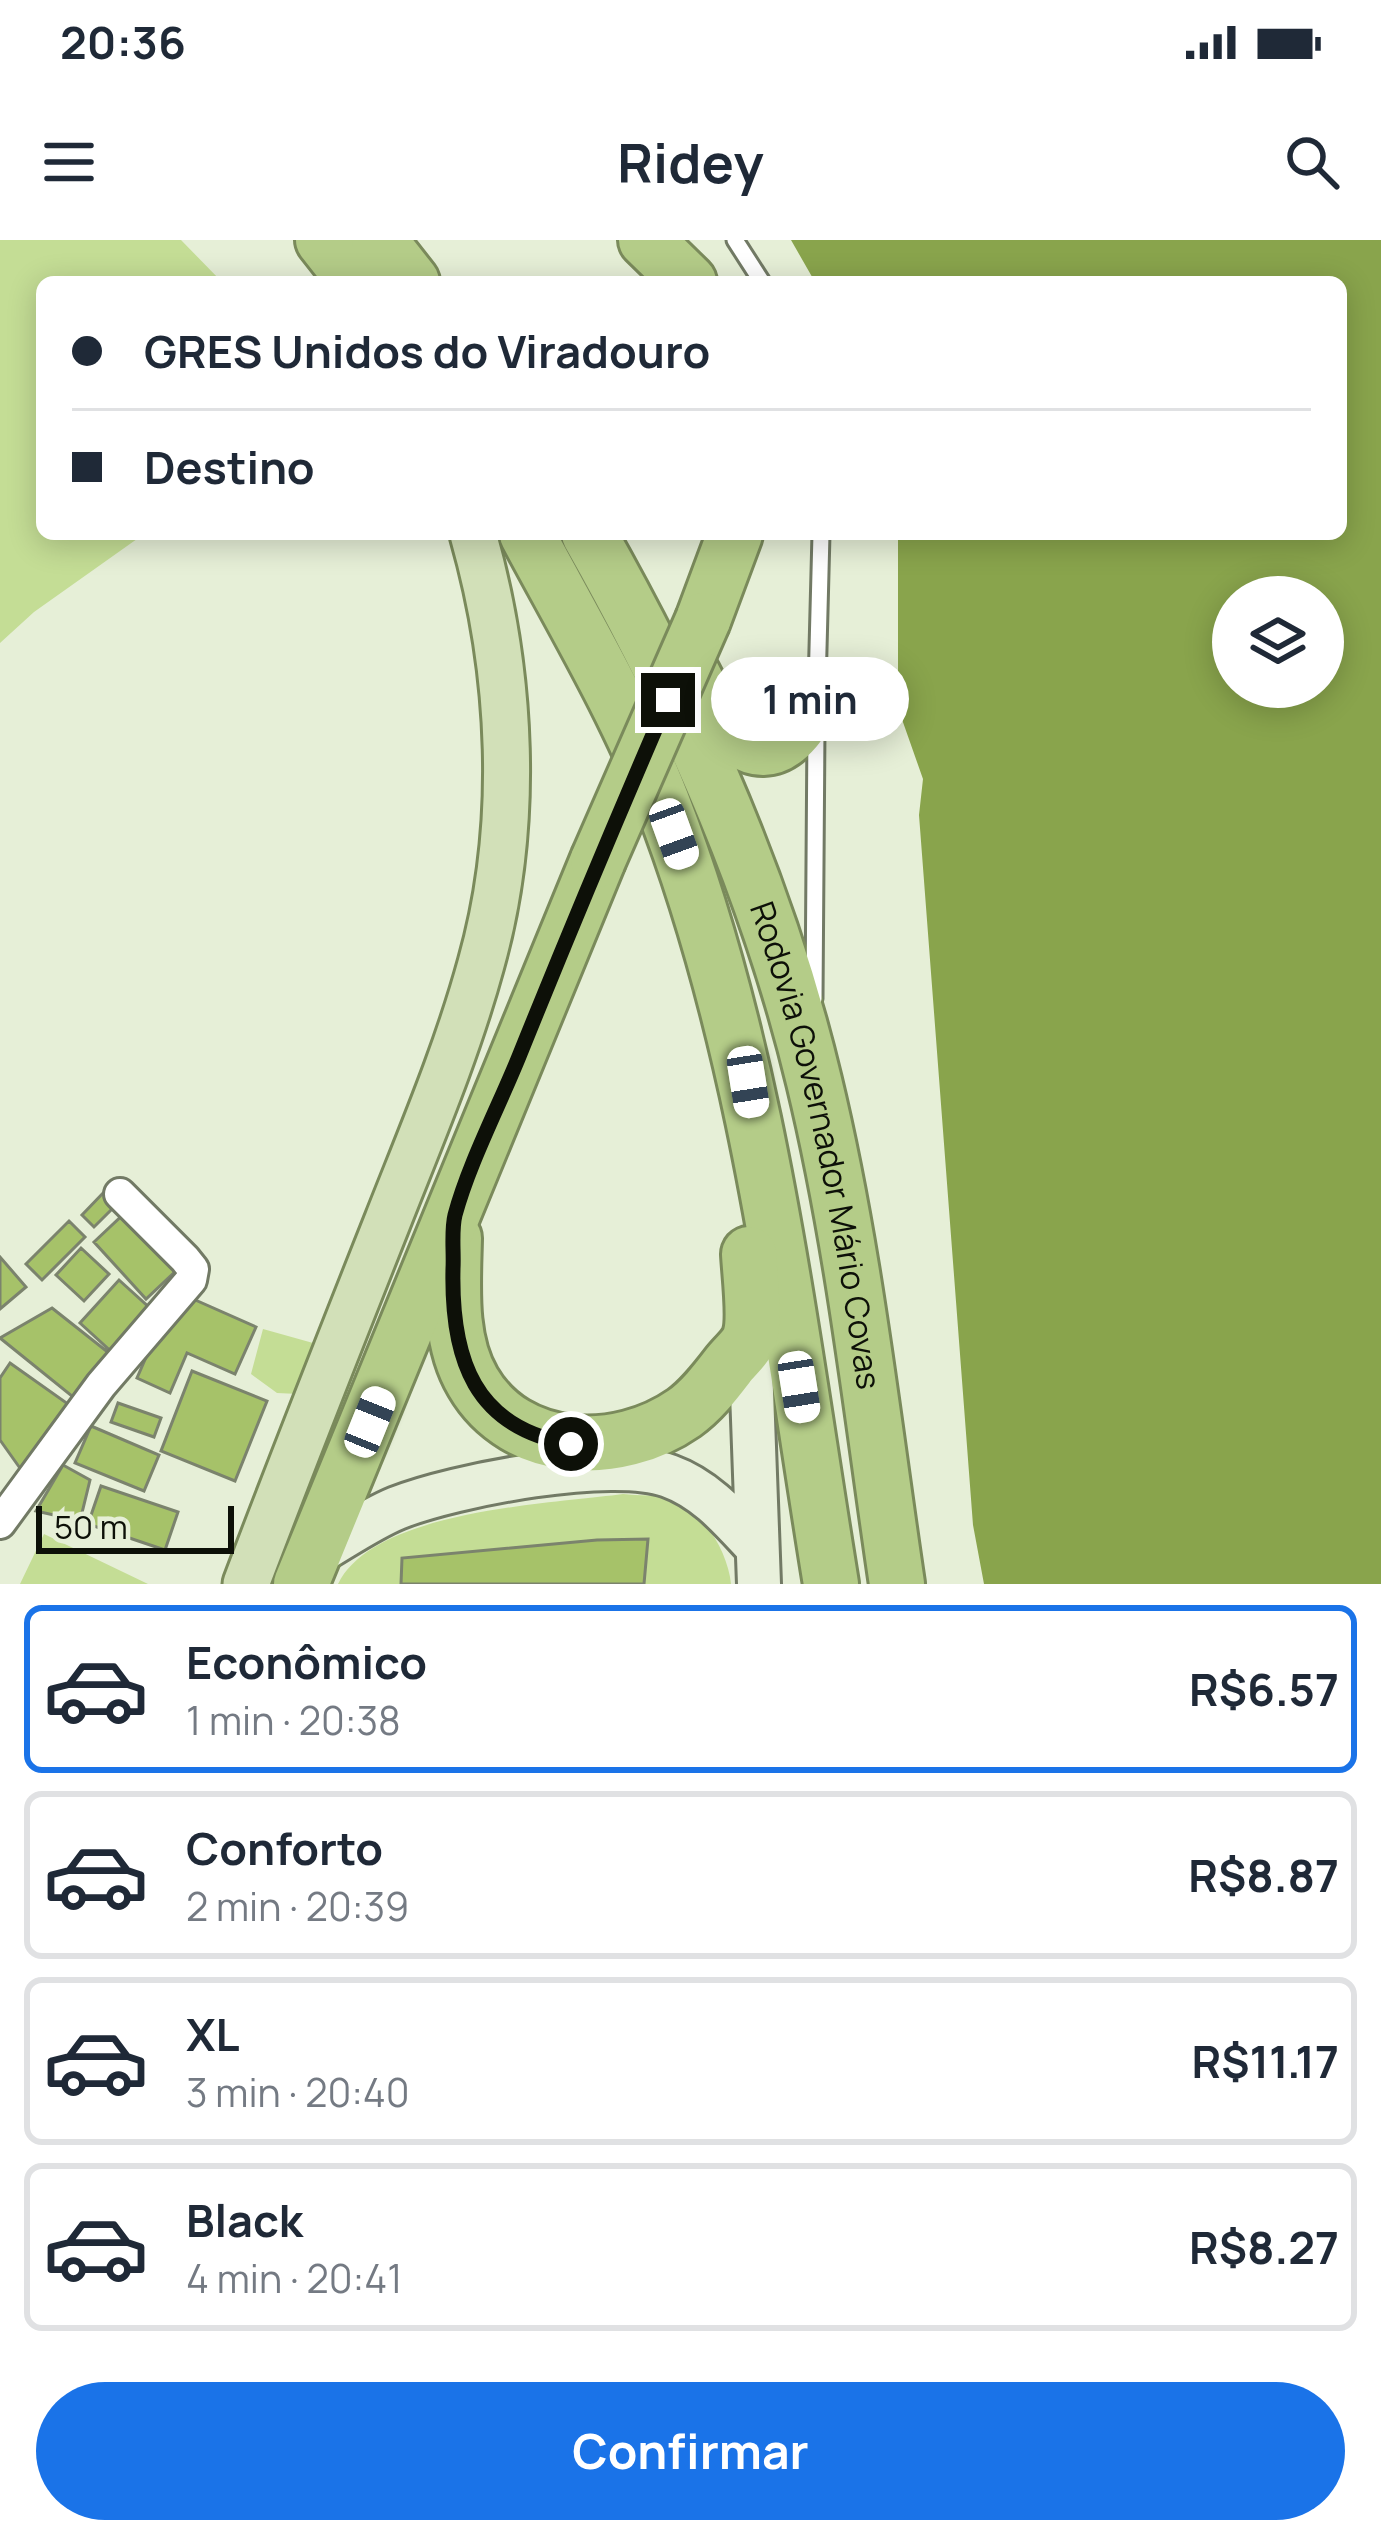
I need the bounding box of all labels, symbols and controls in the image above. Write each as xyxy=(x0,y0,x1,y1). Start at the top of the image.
text: 20:36 xyxy=(60,11,186,73)
text: Ridey xyxy=(617,125,764,199)
icon: menu xyxy=(36,129,102,195)
icon: search xyxy=(1279,129,1345,195)
text: GRES Unidos do Viradouro xyxy=(144,320,710,382)
text: Destino xyxy=(144,436,315,498)
map controls xyxy=(1212,576,1344,708)
button: layers xyxy=(1212,576,1344,708)
callout: 1 min xyxy=(710,658,908,742)
text: 1 min xyxy=(762,672,858,726)
route end xyxy=(641,673,695,727)
car xyxy=(645,794,703,874)
street label: Rodovia Governador Mário Covas xyxy=(740,895,892,1392)
car xyxy=(725,1044,771,1120)
car xyxy=(776,1349,822,1425)
car xyxy=(340,1382,400,1462)
route start xyxy=(544,1417,598,1471)
scale bar xyxy=(36,1500,234,1553)
text: 50 m xyxy=(54,1504,128,1549)
text: Econômico xyxy=(186,1631,427,1693)
icon: car xyxy=(42,1635,150,1743)
text: R$6.57 xyxy=(1189,1658,1339,1720)
text: 1 min · 20:38 xyxy=(186,1693,401,1747)
text: Conforto xyxy=(186,1817,383,1879)
icon: car xyxy=(42,1821,150,1929)
text: R$8.87 xyxy=(1188,1844,1339,1906)
text: 2 min · 20:39 xyxy=(186,1879,409,1933)
text: XL xyxy=(186,2003,240,2065)
icon: car xyxy=(42,2007,150,2115)
text: R$11.17 xyxy=(1191,2030,1339,2092)
text: 3 min · 20:40 xyxy=(186,2065,410,2119)
text: Black xyxy=(186,2189,303,2251)
icon: car xyxy=(42,2193,150,2301)
text: R$8.27 xyxy=(1189,2216,1339,2278)
text: 4 min · 20:41 xyxy=(186,2251,402,2305)
button: Confirmar xyxy=(36,2382,1345,2520)

